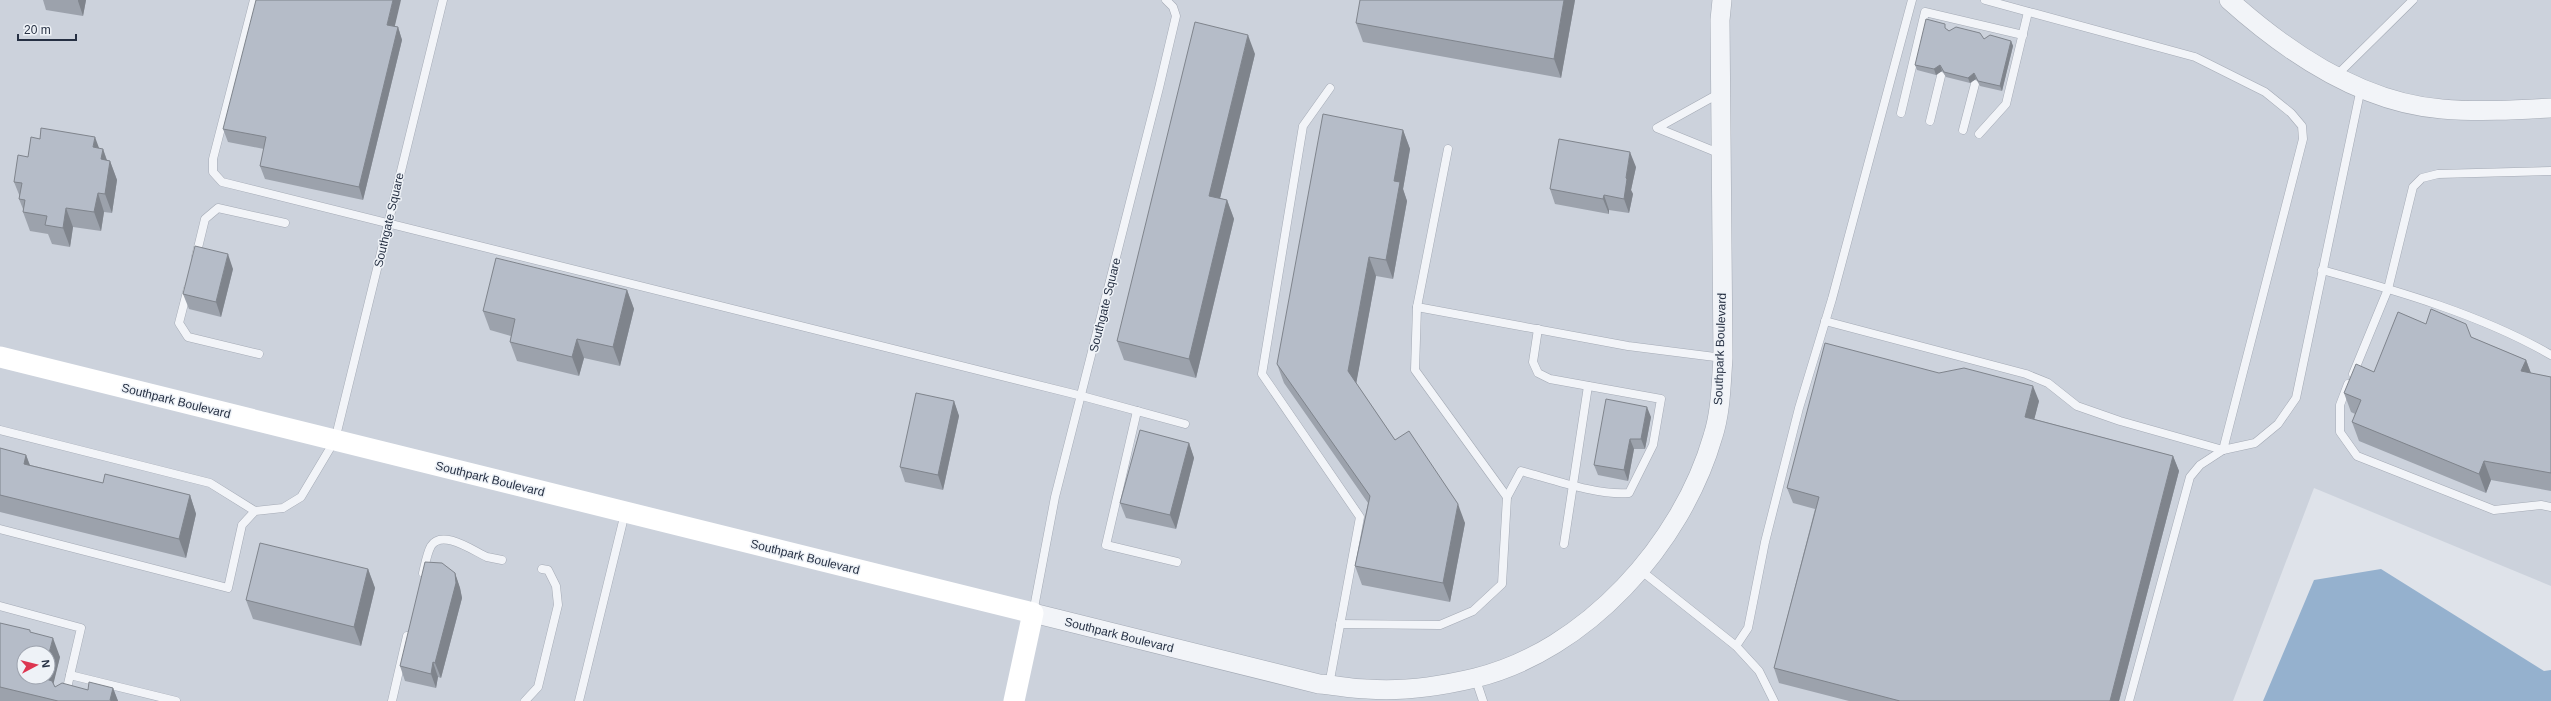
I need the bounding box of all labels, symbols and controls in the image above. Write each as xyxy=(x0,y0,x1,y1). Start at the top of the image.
scale bar xyxy=(18,16,76,42)
text: 20 m xyxy=(24,23,51,37)
street label: Southgate Square xyxy=(371,171,407,269)
street label: Southgate Square xyxy=(1087,256,1124,354)
street label: Southpark Boulevard xyxy=(1711,293,1729,405)
street label: Southpark Boulevard xyxy=(120,381,232,421)
street label: Southpark Boulevard xyxy=(434,459,546,499)
street label: Southpark Boulevard xyxy=(749,537,861,577)
street label: Southpark Boulevard xyxy=(1063,615,1175,655)
north arrow xyxy=(16,645,56,685)
text: N xyxy=(39,659,52,669)

